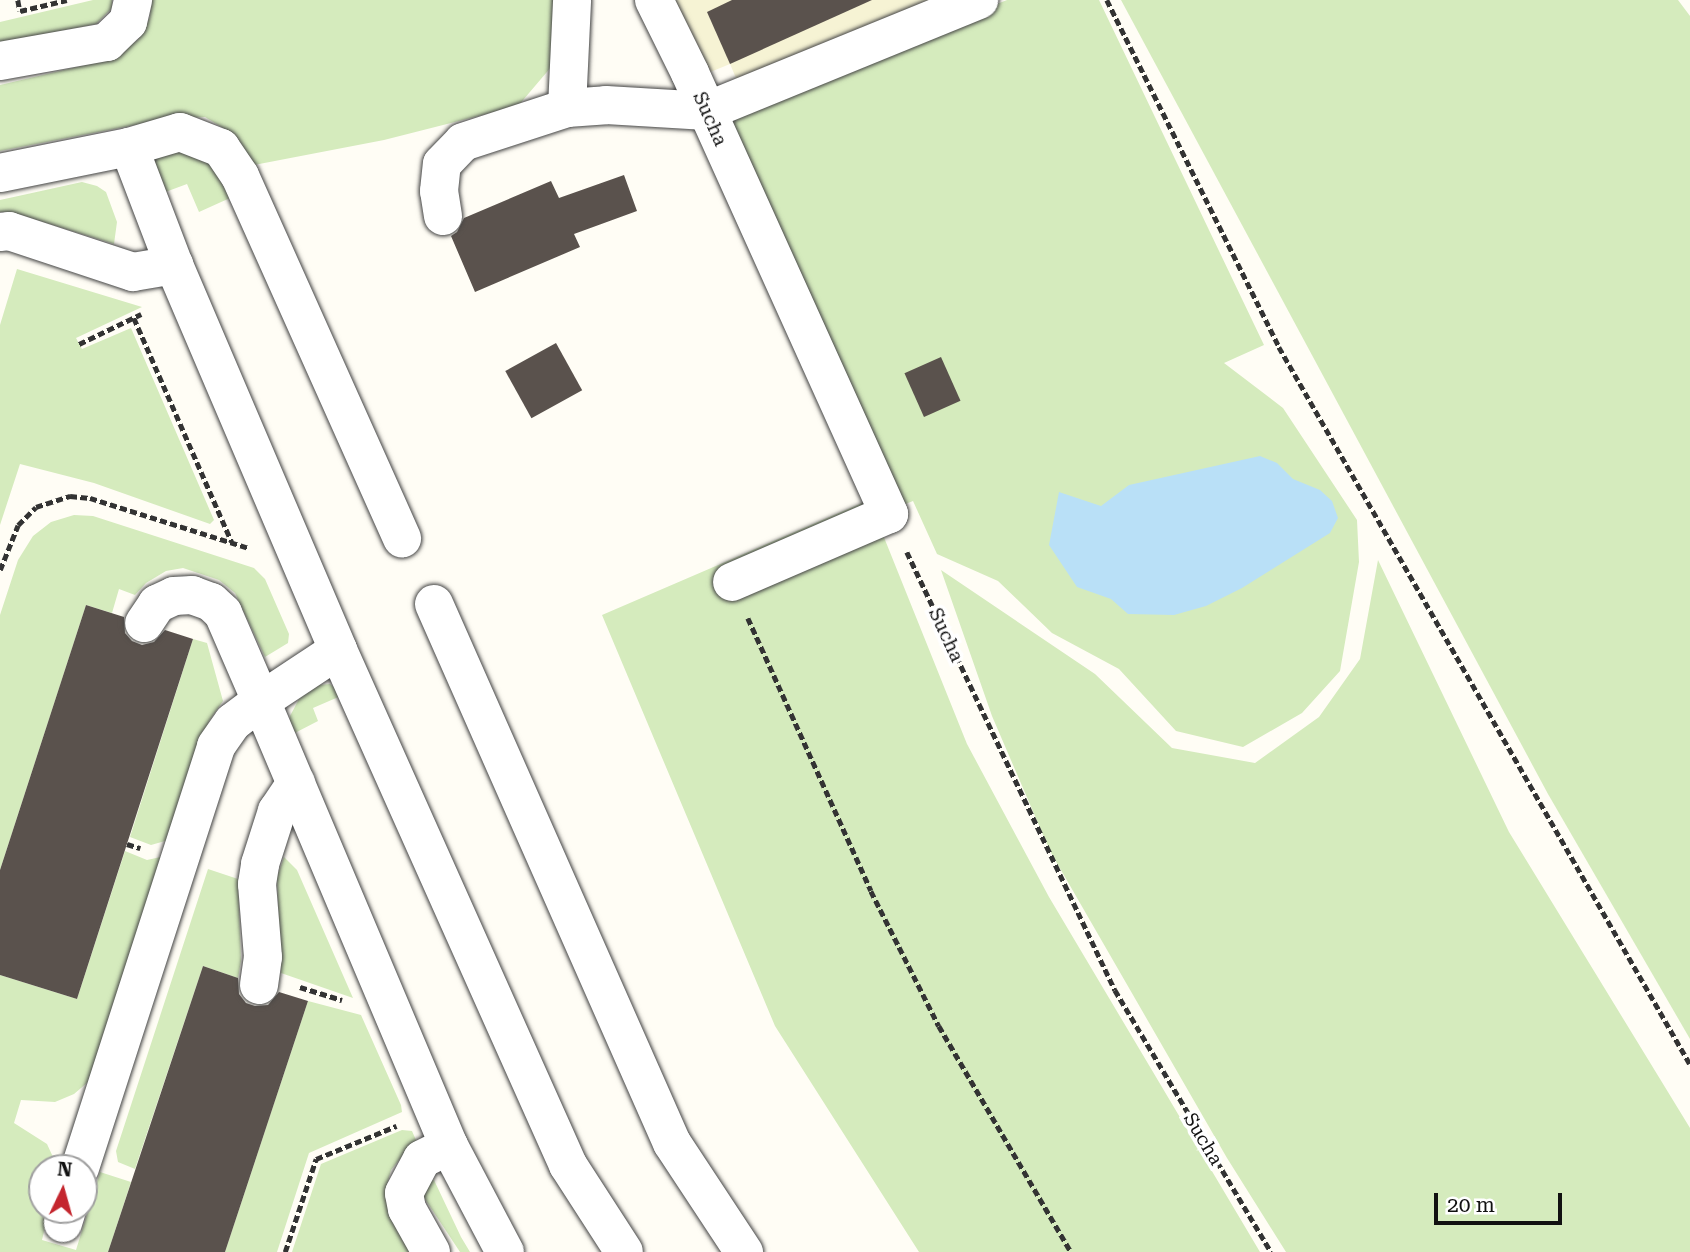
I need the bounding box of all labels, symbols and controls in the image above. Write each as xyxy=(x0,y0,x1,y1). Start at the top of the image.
street label: Sucha xyxy=(688,88,732,150)
street label: Sucha xyxy=(924,604,968,666)
street label: Sucha xyxy=(1179,1109,1227,1169)
north arrow xyxy=(28,1154,98,1224)
text: N xyxy=(56,1157,73,1182)
scale bar xyxy=(1438,1178,1566,1222)
text: 20 m xyxy=(1447,1193,1495,1217)

